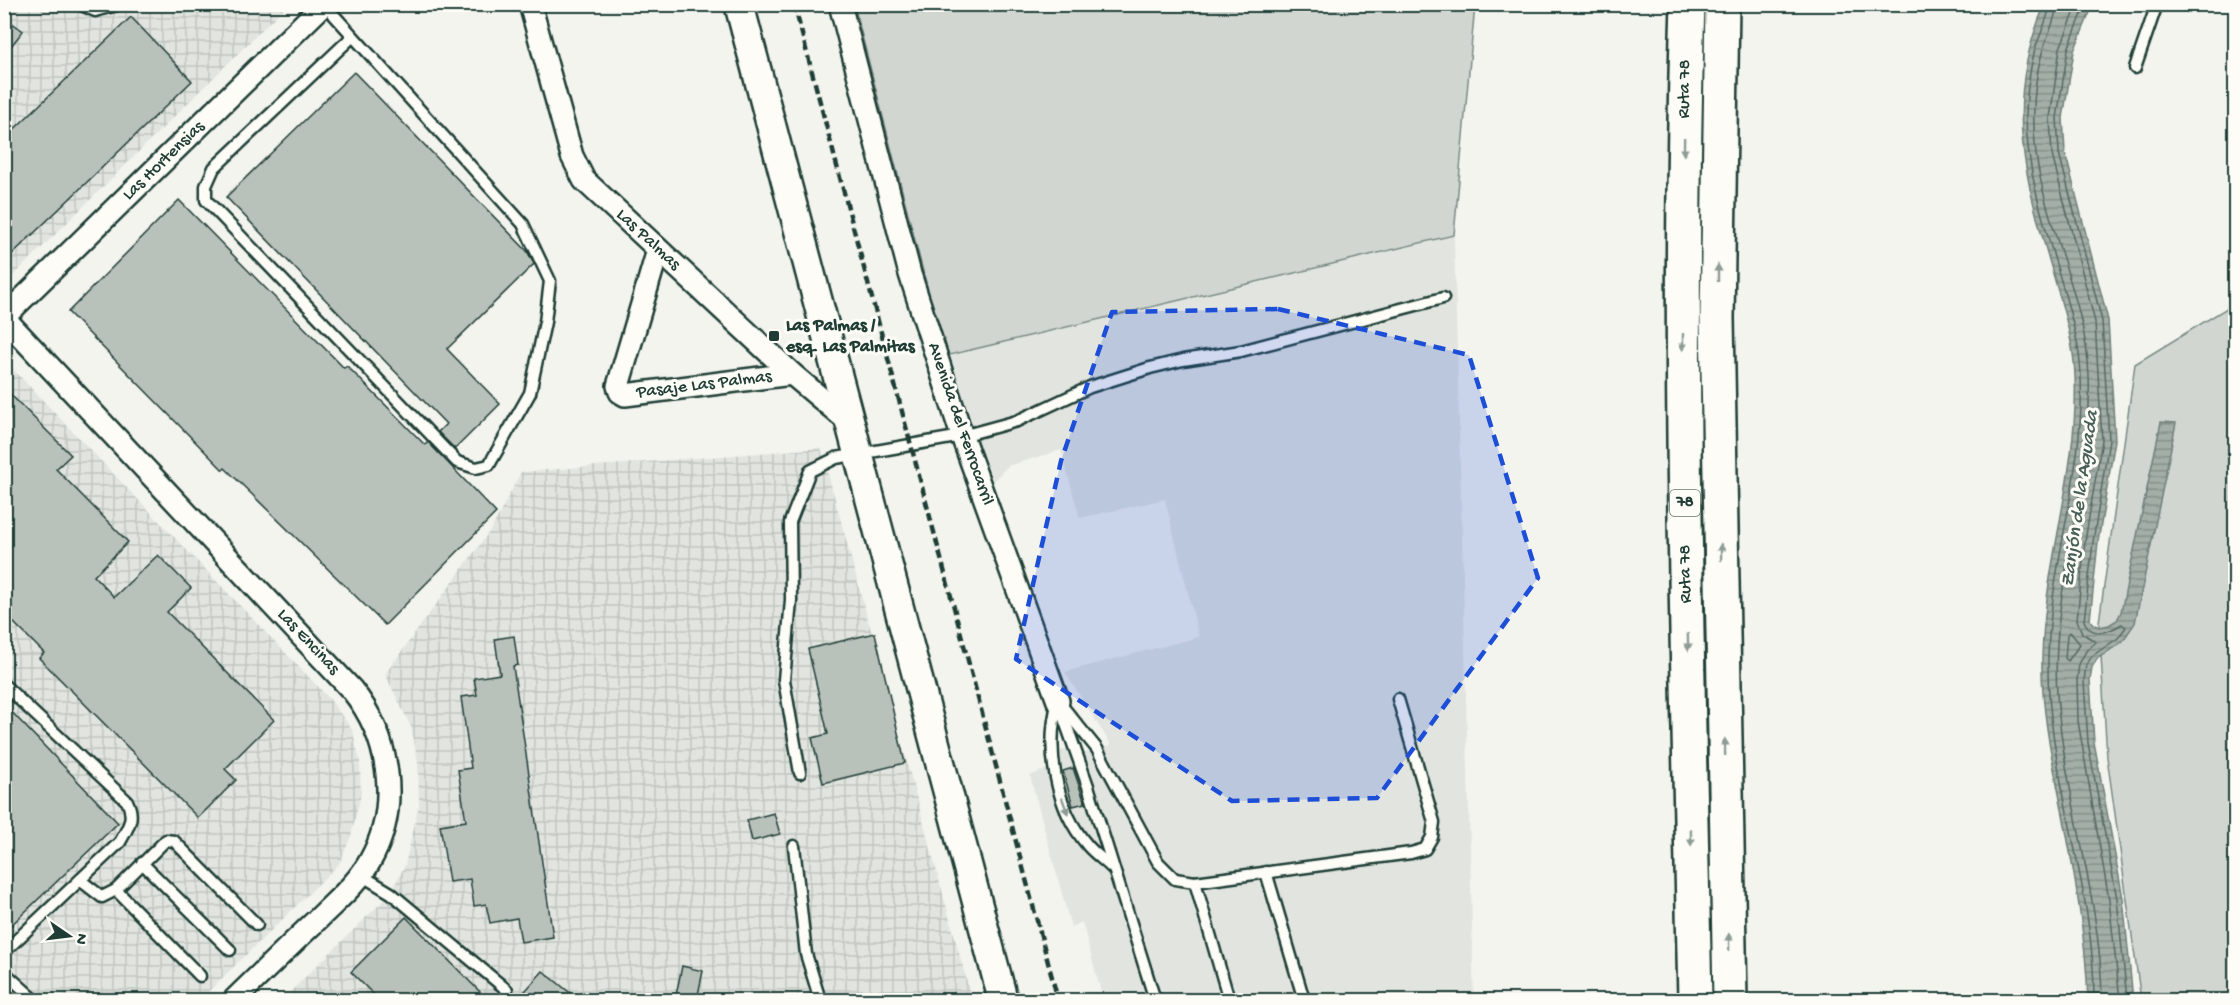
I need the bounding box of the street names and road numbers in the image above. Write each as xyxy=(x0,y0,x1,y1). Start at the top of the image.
street label: Ruta 78 xyxy=(1674,59,1696,119)
street label: Las Hortensias xyxy=(119,116,210,205)
street label: Las Palmas xyxy=(611,205,686,276)
street label: Avenida del Ferrocarril xyxy=(922,340,998,508)
street label: Pasaje Las Palmas xyxy=(634,366,774,404)
road number: 78 xyxy=(1670,490,1700,516)
street label: Ruta 78 xyxy=(1675,544,1697,604)
street label: Las Encinas xyxy=(272,605,345,680)

